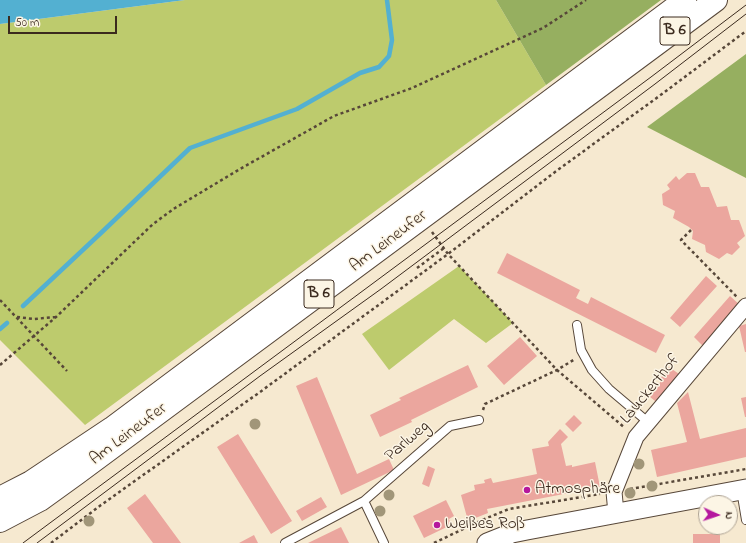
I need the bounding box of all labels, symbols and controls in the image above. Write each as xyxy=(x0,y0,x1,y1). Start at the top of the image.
scale bar xyxy=(10,8,119,34)
text: 50 m xyxy=(15,14,39,32)
road number: B 6 xyxy=(660,17,690,45)
street label: Am Leineufer xyxy=(346,206,432,278)
road number: B 6 xyxy=(304,280,334,308)
street label: Lauckerthof xyxy=(617,351,685,429)
street label: Am Leineufer xyxy=(86,399,172,471)
street label: Parlweg xyxy=(381,417,435,467)
place label: Atmosphäre xyxy=(535,480,620,500)
marker: Atmosphäre xyxy=(522,485,532,495)
north arrow xyxy=(698,495,738,535)
text: N xyxy=(721,511,737,520)
place label: Weißes Roß xyxy=(445,515,525,535)
marker: Weißes Roß xyxy=(432,520,442,530)

